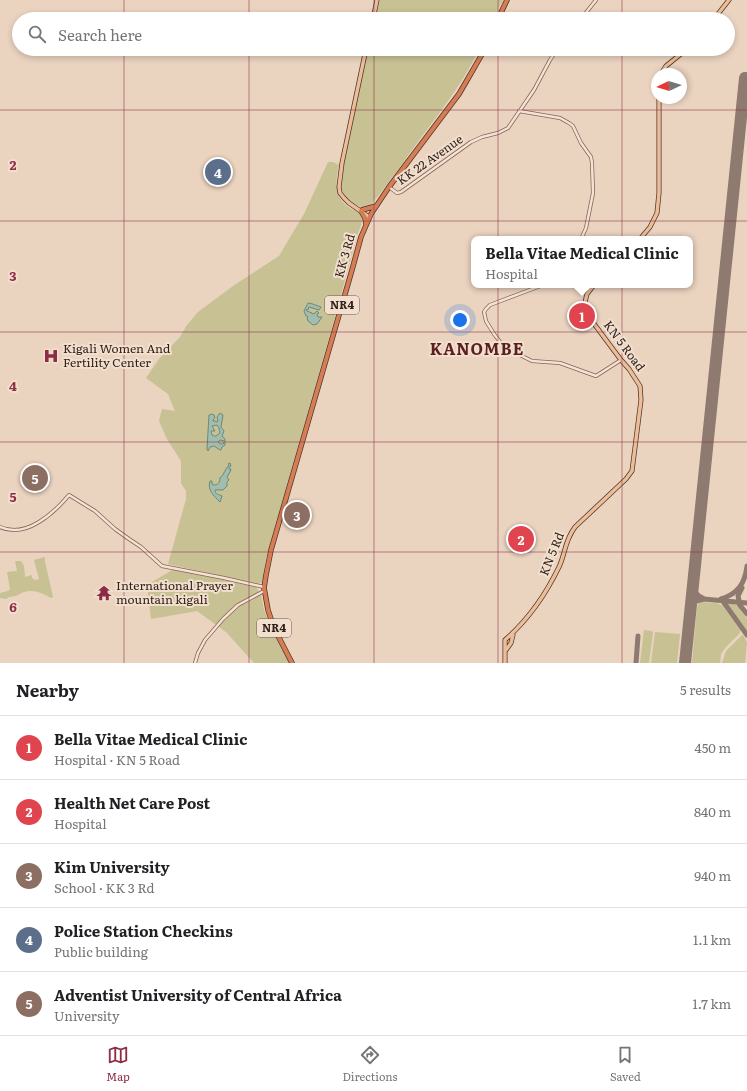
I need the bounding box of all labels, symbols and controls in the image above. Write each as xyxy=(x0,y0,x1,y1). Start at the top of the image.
search box xyxy=(12,12,735,56)
icon: search xyxy=(26,23,48,45)
text: Search here xyxy=(58,23,142,46)
north arrow xyxy=(651,68,687,104)
street label: KK 22 Avenue xyxy=(393,130,466,189)
text: 2 xyxy=(10,155,17,174)
pin: 4 xyxy=(205,157,231,187)
street label: KK 3 Rd xyxy=(329,231,359,280)
popup xyxy=(471,236,693,288)
text: Bella Vitae Medical Clinic xyxy=(485,241,679,264)
text: Hospital xyxy=(485,264,538,283)
text: 3 xyxy=(9,266,17,285)
road number: NR4 xyxy=(325,296,359,314)
pin: 1 xyxy=(569,301,595,331)
your location xyxy=(450,310,470,330)
street label: KN 5 Road xyxy=(600,316,650,375)
district label: KANOMBE xyxy=(430,336,524,360)
place label: Kigali Women And Fertility Center xyxy=(63,339,171,371)
hospital icon: Kigali Women And Fertility Center xyxy=(42,347,60,365)
text: 4 xyxy=(9,376,17,395)
pin: 5 xyxy=(22,463,48,493)
text: 5 xyxy=(9,487,17,506)
pin: 3 xyxy=(284,500,310,530)
pin: 2 xyxy=(508,524,534,554)
street label: KN 5 Rd xyxy=(534,528,568,578)
place label: International Prayer mountain kigali xyxy=(116,576,233,608)
temple icon: International Prayer mountain kigali xyxy=(95,584,113,602)
text: 6 xyxy=(9,597,17,616)
road number: NR4 xyxy=(257,619,291,637)
text: Nearby xyxy=(16,677,79,702)
text: 5 results xyxy=(680,680,731,699)
text: Bella Vitae Medical Clinic xyxy=(54,727,247,750)
text: 1 xyxy=(26,738,32,757)
text: 450 m xyxy=(695,738,731,757)
text: Hospital · KN 5 Road xyxy=(54,750,180,769)
text: Health Net Care Post xyxy=(54,791,210,814)
text: 2 xyxy=(26,802,32,821)
text: 840 m xyxy=(694,802,731,821)
text: Hospital xyxy=(54,814,107,833)
text: Kim University xyxy=(54,855,170,878)
text: 3 xyxy=(25,866,33,885)
text: 940 m xyxy=(694,866,731,885)
text: School · KK 3 Rd xyxy=(54,878,154,897)
text: Police Station Checkins xyxy=(54,919,233,942)
text: 4 xyxy=(25,930,33,949)
text: 1.1 km xyxy=(693,930,731,949)
text: Public building xyxy=(54,942,148,961)
text: Adventist University of Central Africa xyxy=(54,983,342,1006)
text: 5 xyxy=(25,994,33,1013)
text: 1.7 km xyxy=(693,994,731,1013)
text: University xyxy=(54,1006,119,1025)
tab: Map xyxy=(106,1044,130,1084)
tab: Directions xyxy=(342,1044,397,1084)
tab: Saved xyxy=(610,1044,641,1084)

